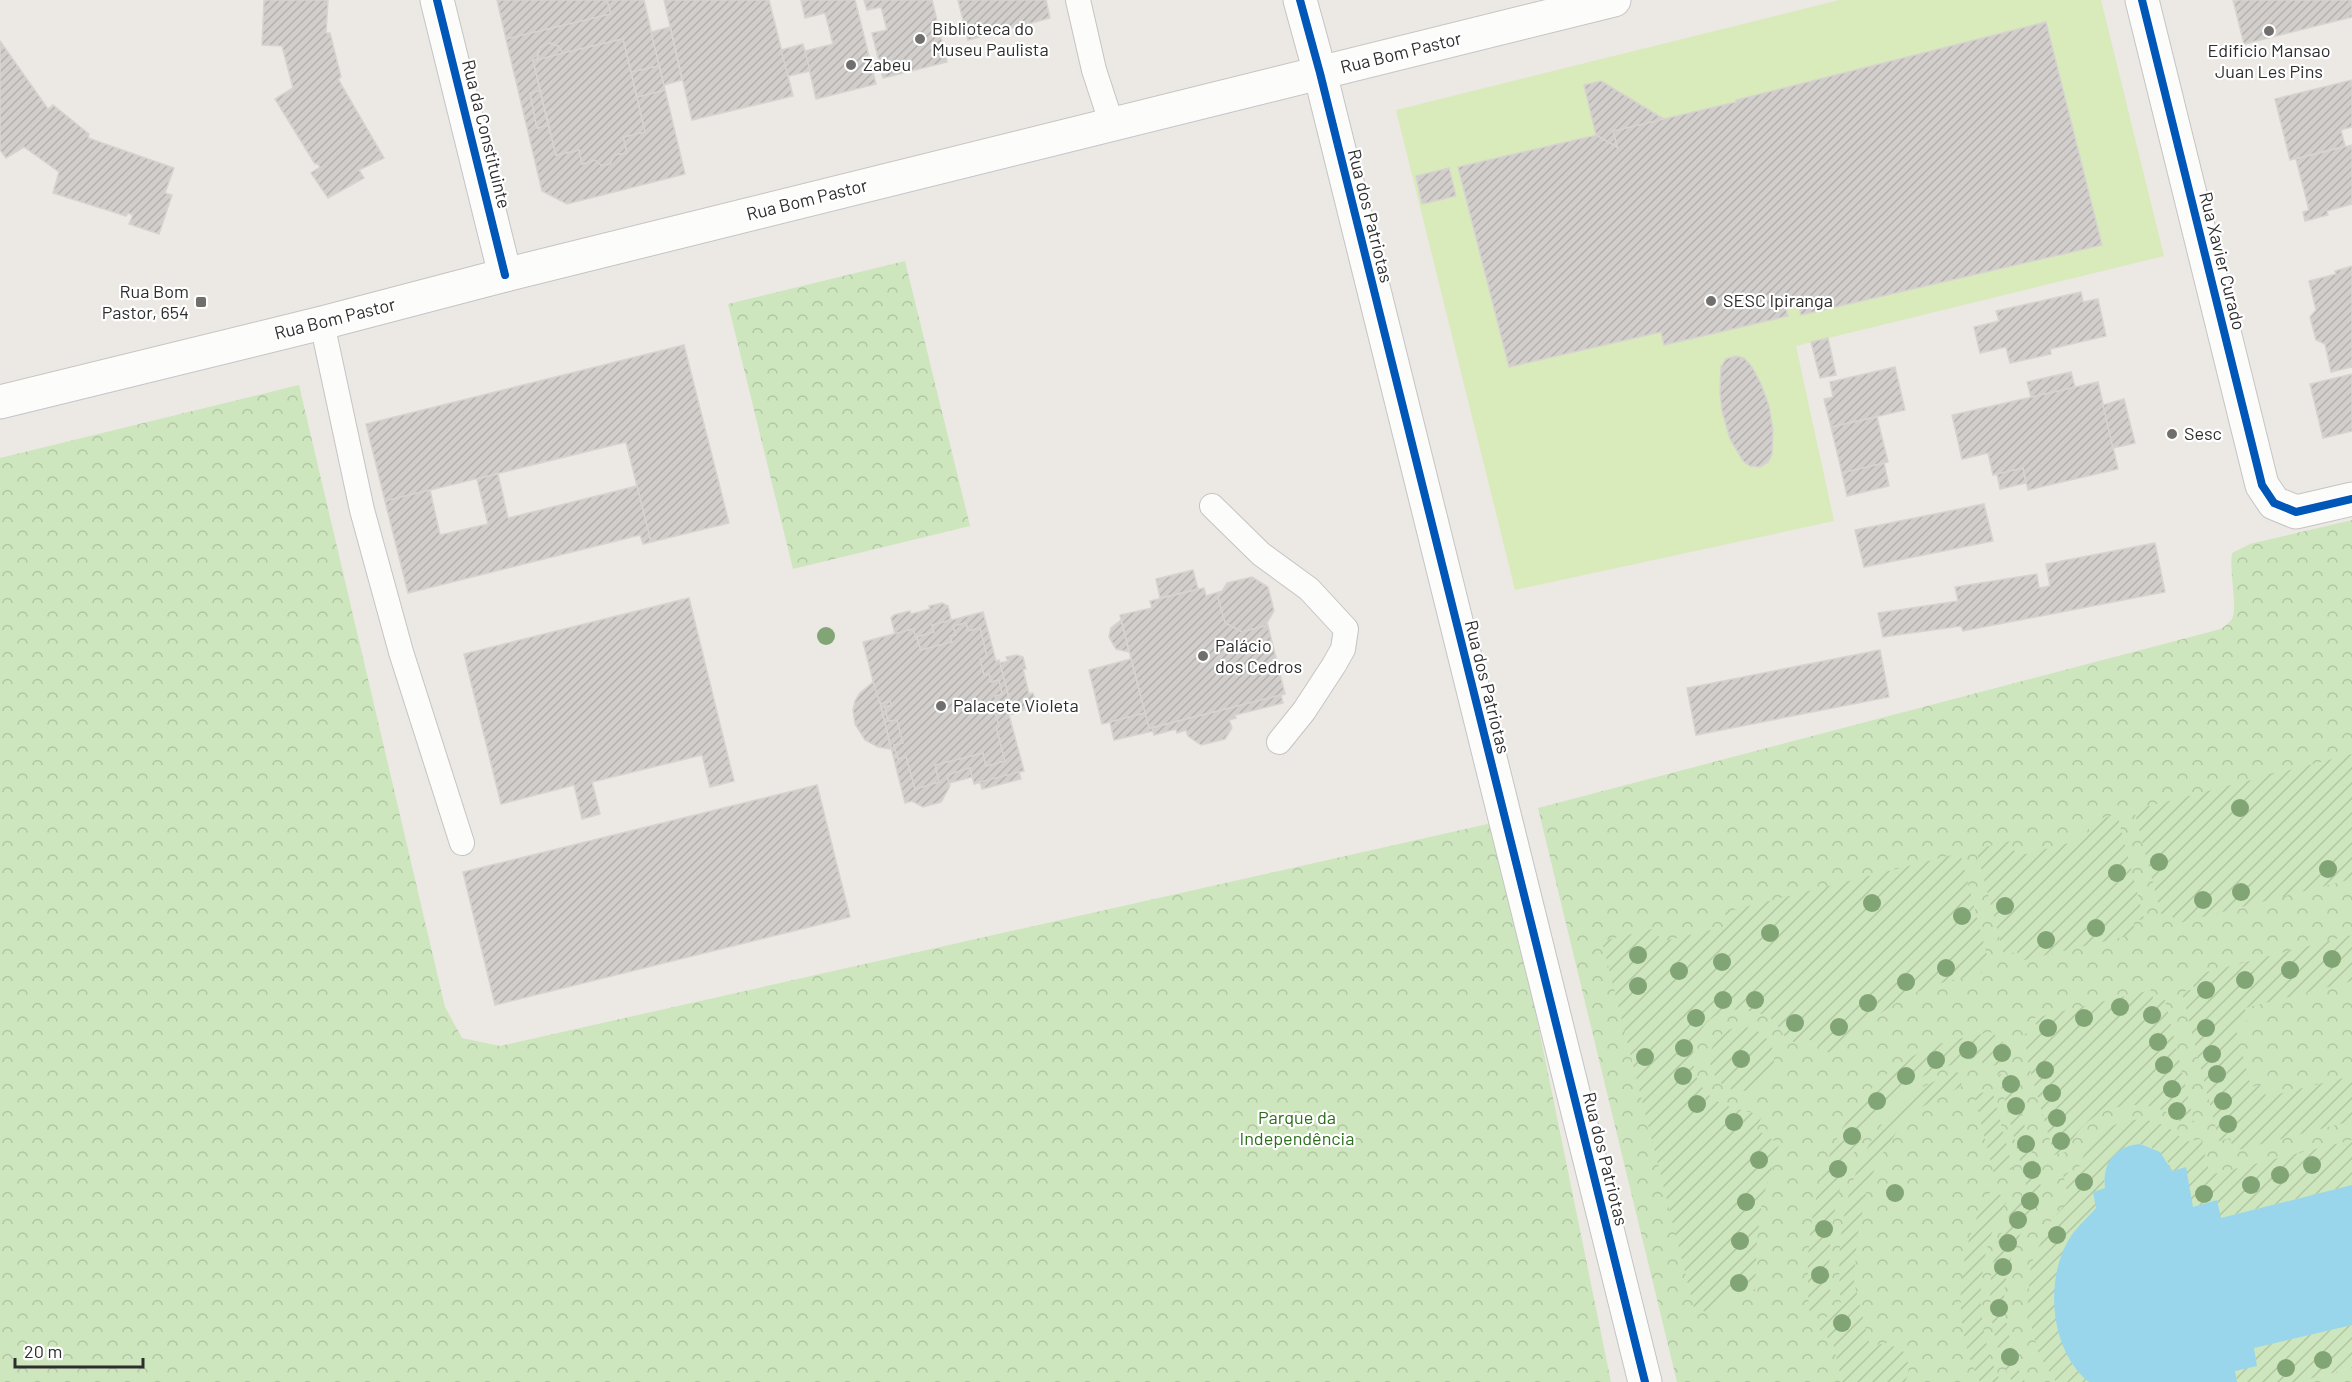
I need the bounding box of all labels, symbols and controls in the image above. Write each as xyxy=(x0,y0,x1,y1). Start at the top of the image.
place label: Biblioteca do Museu Paulista xyxy=(932,17,1049,60)
marker: Edificio Mansao Juan Les Pins xyxy=(2262,24,2276,38)
street label: Rua Bom Pastor xyxy=(1338,26,1464,78)
marker: Biblioteca do Museu Paulista xyxy=(913,32,927,46)
place label: Edificio Mansao Juan Les Pins xyxy=(2207,39,2331,82)
place label: Zabeu xyxy=(863,53,911,75)
street label: Rua da Constituinte xyxy=(458,57,516,210)
marker: Zabeu xyxy=(844,58,858,72)
street label: Rua dos Patriotas xyxy=(1344,147,1398,285)
street label: Rua Bom Pastor xyxy=(744,173,870,225)
street label: Rua Xavier Curado xyxy=(2195,189,2251,332)
place label: Rua Bom Pastor, 654 xyxy=(102,280,189,323)
place label: SESC Ipiranga xyxy=(1723,289,1833,311)
street label: Rua Bom Pastor xyxy=(272,292,398,344)
marker: SESC Ipiranga xyxy=(1704,294,1718,308)
marker: Rua Bom Pastor, 654 xyxy=(194,295,208,309)
place label: Sesc xyxy=(2184,422,2222,444)
marker: Sesc xyxy=(2165,427,2179,441)
street label: Rua dos Patriotas xyxy=(1461,618,1515,756)
place label: Palácio dos Cedros xyxy=(1215,634,1302,677)
marker: Palácio dos Cedros xyxy=(1196,649,1210,663)
place label: Palacete Violeta xyxy=(953,694,1079,716)
marker: Palacete Violeta xyxy=(934,699,948,713)
street label: Rua dos Patriotas xyxy=(1579,1090,1633,1228)
park label: Parque da Independência xyxy=(1240,1106,1354,1149)
scale bar xyxy=(15,1331,142,1369)
text: 20 m xyxy=(24,1340,62,1362)

